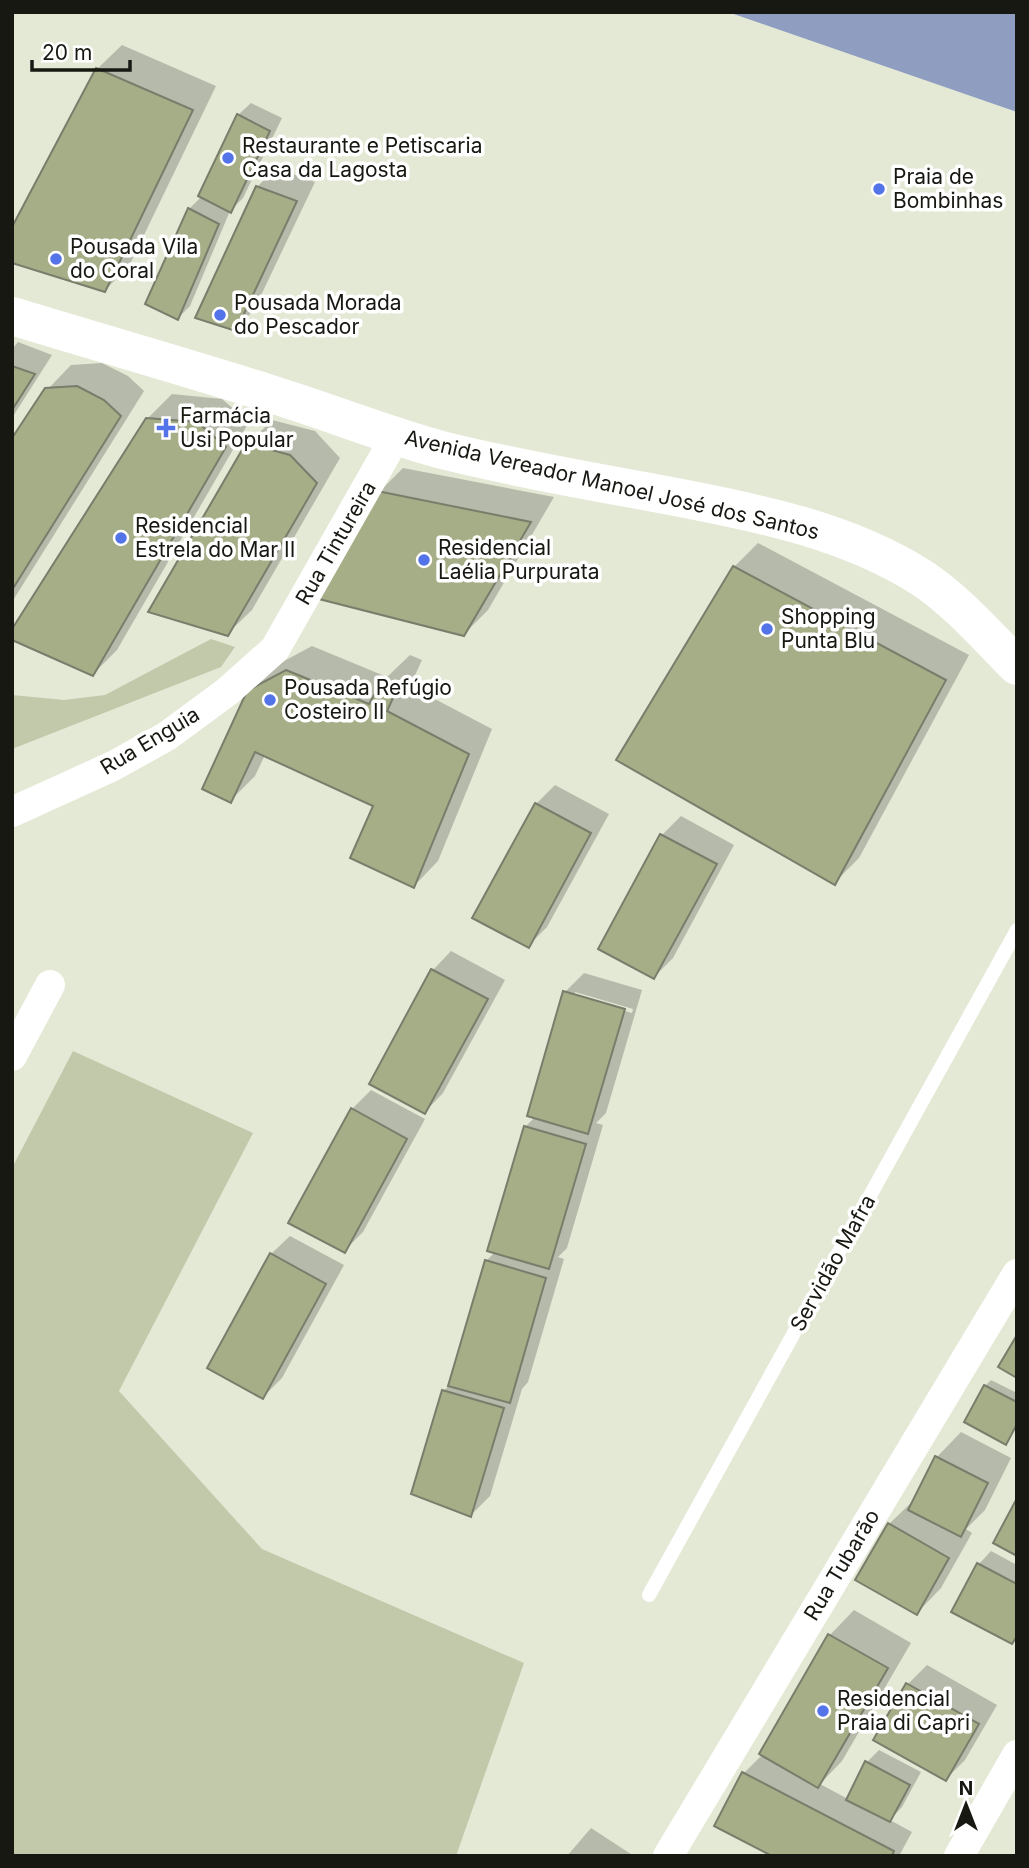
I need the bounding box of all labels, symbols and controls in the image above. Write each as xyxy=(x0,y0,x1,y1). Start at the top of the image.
scale bar xyxy=(32,28,130,72)
text: 20 m xyxy=(42,40,92,65)
place label: Restaurante e Petiscaria Casa da Lagosta xyxy=(242,133,482,182)
marker: Restaurante e Petiscaria Casa da Lagosta xyxy=(220,150,236,166)
place label: Praia de Bombinhas xyxy=(893,164,1003,213)
marker: Praia de Bombinhas xyxy=(871,181,887,197)
place label: Pousada Vila do Coral xyxy=(70,234,198,283)
marker: Pousada Vila do Coral xyxy=(48,251,64,267)
place label: Pousada Morada do Pescador xyxy=(234,290,402,339)
marker: Pousada Morada do Pescador xyxy=(212,307,228,323)
place label: Farmácia Usi Popular xyxy=(180,403,294,452)
marker: Farmácia Usi Popular xyxy=(158,420,174,436)
street label: Avenida Vereador Manoel José dos Santos xyxy=(402,425,822,544)
street label: Rua Tintureira xyxy=(290,477,381,609)
place label: Residencial Estrela do Mar II xyxy=(135,513,295,562)
marker: Residencial Estrela do Mar II xyxy=(113,530,129,546)
place label: Residencial Laélia Purpurata xyxy=(438,535,600,584)
marker: Residencial Laélia Purpurata xyxy=(416,552,432,568)
place label: Shopping Punta Blu xyxy=(781,604,876,653)
marker: Shopping Punta Blu xyxy=(759,621,775,637)
place label: Pousada Refúgio Costeiro II xyxy=(284,675,452,724)
marker: Pousada Refúgio Costeiro II xyxy=(262,692,278,708)
street label: Rua Enguia xyxy=(96,701,204,780)
street label: Servidão Mafra xyxy=(785,1190,880,1335)
street label: Rua Tubarão xyxy=(799,1505,885,1625)
place label: Residencial Praia di Capri xyxy=(837,1686,970,1735)
marker: Residencial Praia di Capri xyxy=(815,1703,831,1719)
north arrow xyxy=(931,1770,1001,1840)
text: N xyxy=(959,1777,973,1800)

